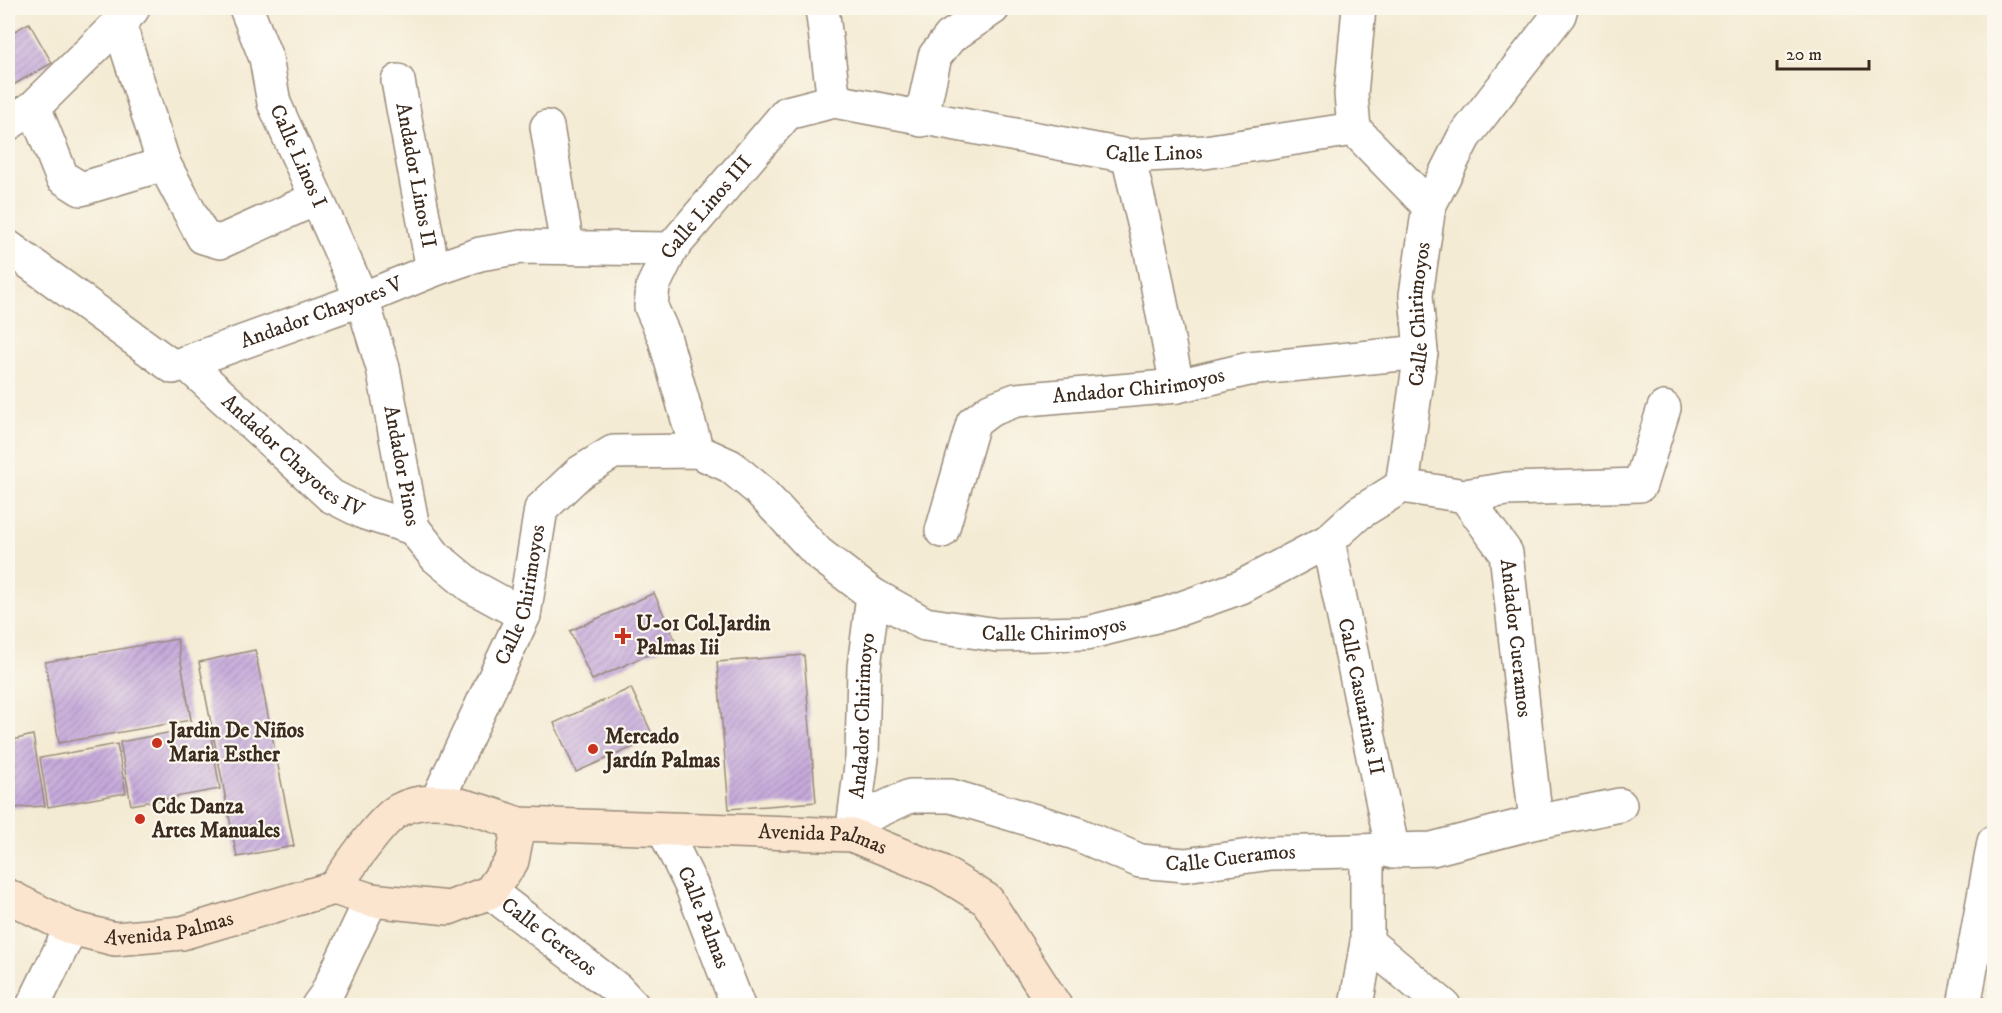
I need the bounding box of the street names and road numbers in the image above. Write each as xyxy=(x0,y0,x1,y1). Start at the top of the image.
street label: Calle Linos I xyxy=(263,101,332,212)
street label: Andador Linos II xyxy=(389,101,442,250)
street label: Calle Linos xyxy=(1103,139,1203,169)
street label: Calle Linos III xyxy=(655,151,758,263)
street label: Calle Chirimoyos xyxy=(1403,240,1437,388)
street label: Andador Chayotes V xyxy=(237,271,407,355)
street label: Andador Chirimoyos xyxy=(1051,362,1227,410)
street label: Andador Chayotes IV xyxy=(216,389,369,524)
street label: Andador Pinos xyxy=(377,403,425,528)
street label: Calle Chirimoyos xyxy=(489,523,551,669)
street label: Andador Cueramos xyxy=(1494,558,1537,719)
street label: Calle Chirimoyos xyxy=(980,611,1129,648)
street label: Calle Casuarinas II xyxy=(1331,616,1390,777)
street label: Andador Chirimoyo xyxy=(844,631,881,800)
street label: Avenida Palmas xyxy=(758,819,891,861)
street label: Calle Cueramos xyxy=(1164,839,1296,878)
street label: Calle Palmas xyxy=(671,862,735,972)
street label: Calle Cerezos xyxy=(496,892,602,982)
street label: Avenida Palmas xyxy=(102,906,236,953)

